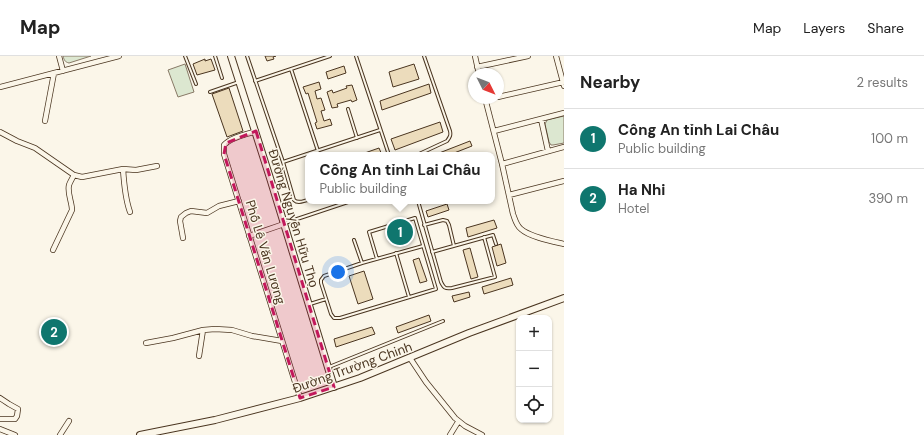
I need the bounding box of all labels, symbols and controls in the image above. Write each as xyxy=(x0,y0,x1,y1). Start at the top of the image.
text: Map xyxy=(20,15,60,40)
text: Map xyxy=(753,19,781,37)
text: Layers xyxy=(803,19,845,37)
text: Share xyxy=(867,19,904,37)
north arrow xyxy=(468,68,504,104)
text: Nearby xyxy=(580,71,640,93)
text: 2 results xyxy=(857,74,908,91)
text: Công An tỉnh Lai Châu xyxy=(618,120,779,140)
text: 1 xyxy=(591,130,595,147)
text: 100 m xyxy=(871,130,908,147)
text: Public building xyxy=(618,140,706,157)
street label: Đường Nguyễn Hữu Thọ xyxy=(264,147,323,289)
popup xyxy=(305,152,495,204)
text: Công An tỉnh Lai Châu xyxy=(319,160,481,180)
text: Public building xyxy=(319,180,407,197)
text: Ha Nhi xyxy=(618,180,665,200)
text: 2 xyxy=(589,190,597,207)
text: 390 m xyxy=(869,190,908,207)
street label: Phố Lê Văn Lương xyxy=(242,198,289,306)
text: Hotel xyxy=(618,200,650,217)
pin: 1 xyxy=(387,217,413,247)
your location xyxy=(328,262,348,282)
map controls xyxy=(516,315,552,423)
button: + xyxy=(516,315,552,351)
pin: 2 xyxy=(41,317,67,347)
street label: Đường Trường Chinh xyxy=(290,338,414,397)
button: − xyxy=(516,351,552,387)
button: locate xyxy=(516,387,552,423)

